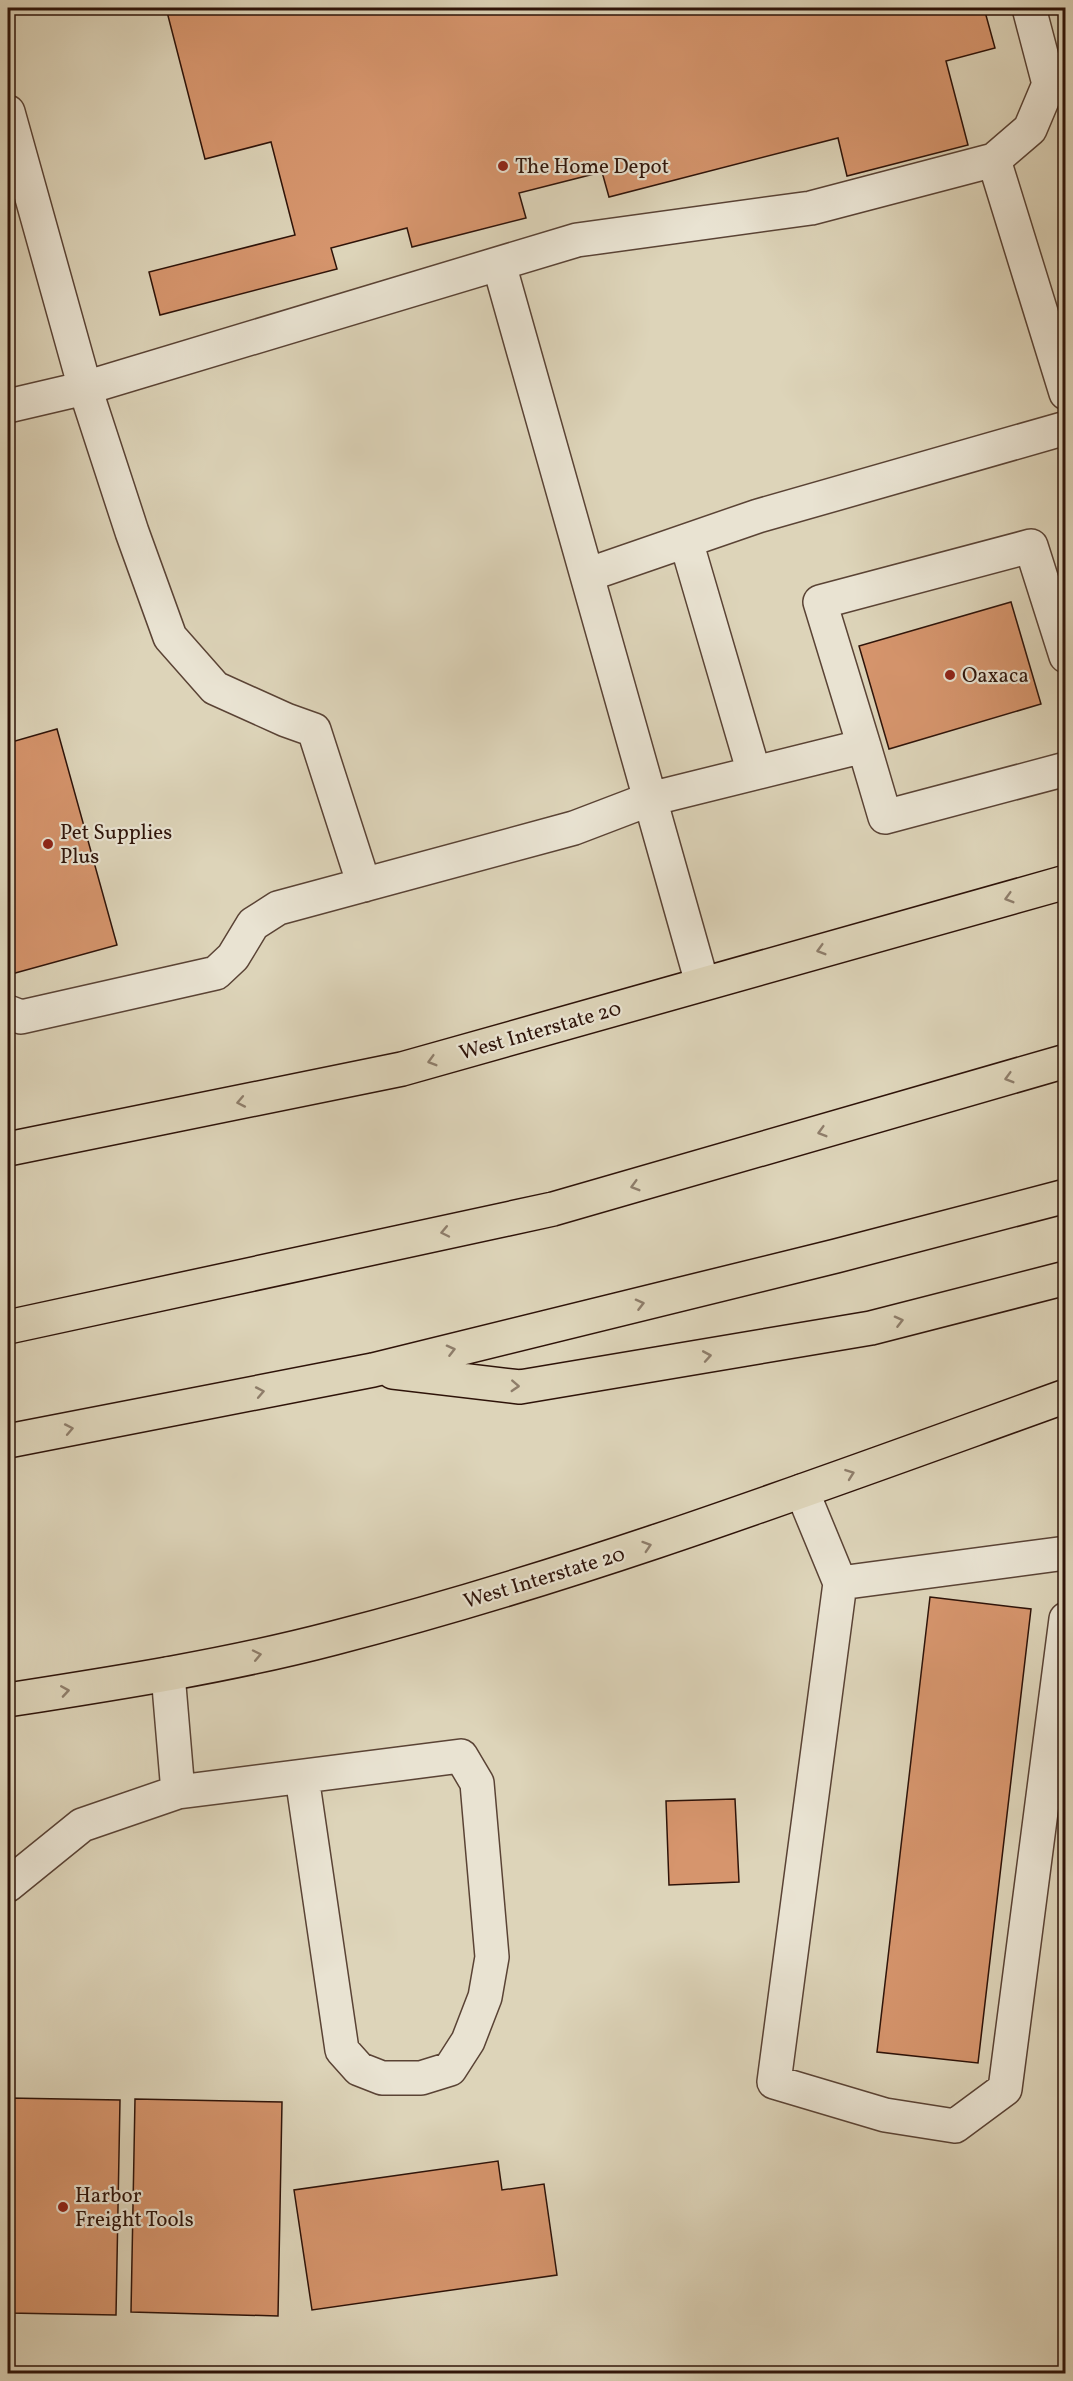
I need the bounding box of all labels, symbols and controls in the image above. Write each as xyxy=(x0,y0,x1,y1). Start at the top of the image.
place label: The Home Depot xyxy=(515,153,669,182)
marker: The Home Depot xyxy=(496,159,510,173)
place label: Oaxaca xyxy=(962,662,1029,691)
marker: Oaxaca xyxy=(943,668,957,682)
place label: Pet Supplies Plus xyxy=(60,819,172,872)
marker: Pet Supplies Plus xyxy=(41,837,55,851)
one-way arrow xyxy=(1004,891,1015,903)
one-way arrow xyxy=(816,943,827,955)
street label: West Interstate 20 xyxy=(456,994,625,1068)
one-way arrow xyxy=(427,1054,438,1066)
one-way arrow xyxy=(1004,1070,1014,1083)
one-way arrow xyxy=(236,1095,246,1108)
one-way arrow xyxy=(817,1125,828,1137)
one-way arrow xyxy=(630,1179,641,1191)
one-way arrow xyxy=(441,1225,451,1238)
one-way arrow xyxy=(635,1298,645,1311)
one-way arrow xyxy=(893,1316,903,1328)
one-way arrow xyxy=(446,1345,456,1358)
one-way arrow xyxy=(702,1350,712,1362)
one-way arrow xyxy=(510,1380,519,1393)
one-way arrow xyxy=(255,1386,265,1399)
one-way arrow xyxy=(64,1423,74,1436)
one-way arrow xyxy=(844,1468,855,1481)
street label: West Interstate 20 xyxy=(460,1540,629,1617)
one-way arrow xyxy=(641,1541,652,1553)
one-way arrow xyxy=(252,1649,262,1662)
one-way arrow xyxy=(60,1685,70,1698)
place label: Harbor Freight Tools xyxy=(75,2182,194,2235)
marker: Harbor Freight Tools xyxy=(56,2200,70,2214)

